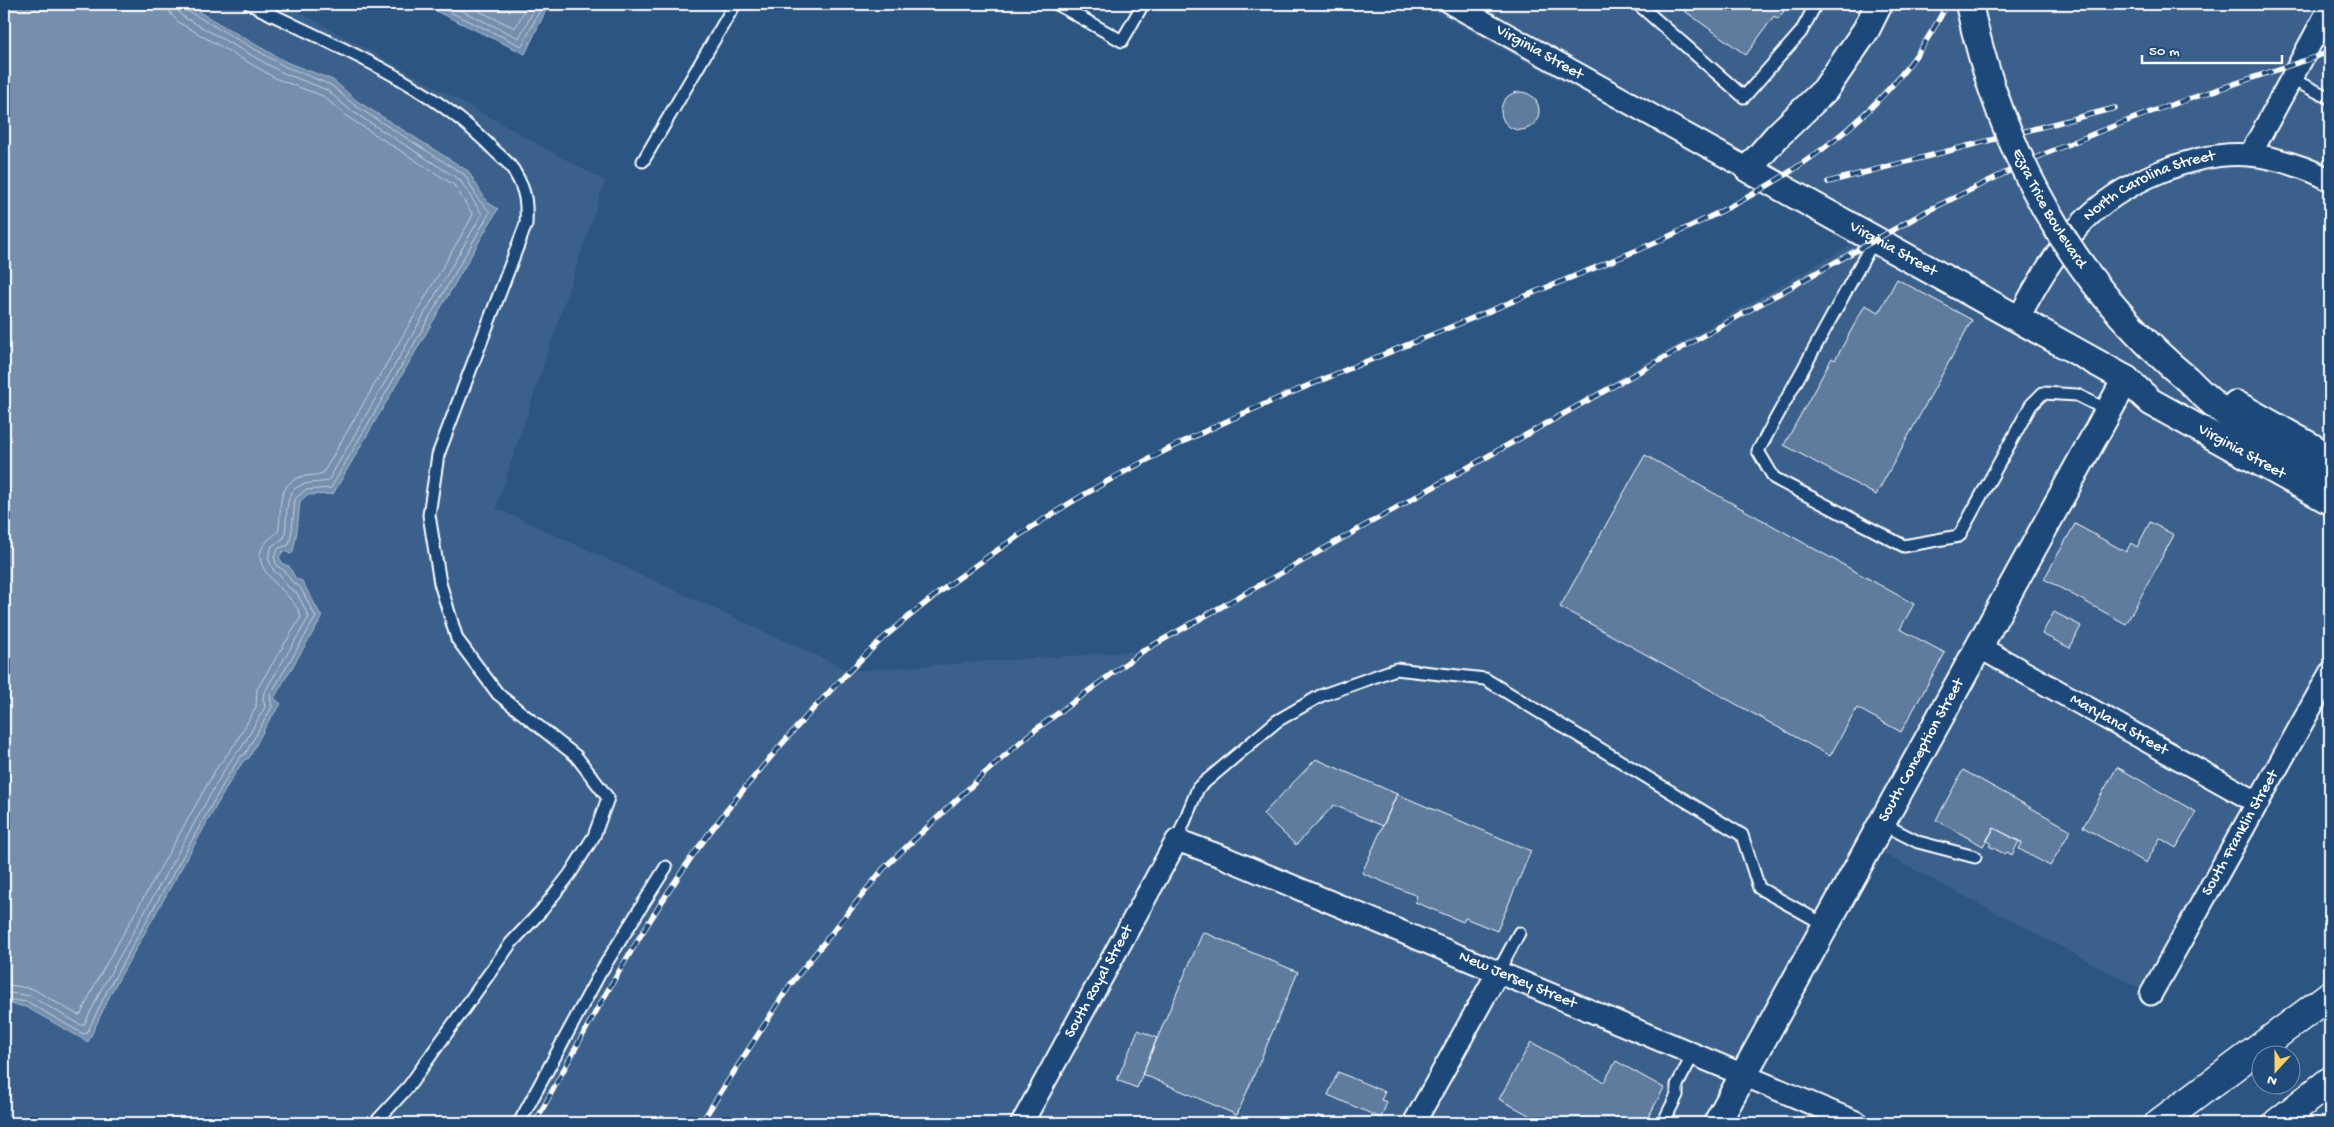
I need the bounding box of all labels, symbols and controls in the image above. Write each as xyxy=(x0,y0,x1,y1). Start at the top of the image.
street label: Virginia Street xyxy=(1491,20,1588,85)
scale bar xyxy=(2142,32,2282,64)
text: 50 m xyxy=(2149,43,2180,61)
street label: Ezra Trice Boulevard xyxy=(2007,146,2091,274)
street label: North Carolina Street xyxy=(2080,147,2218,226)
street label: Virginia Street xyxy=(1845,217,1941,282)
street label: Virginia Street xyxy=(2194,420,2290,485)
street label: South Conception Street xyxy=(1875,674,1969,826)
street label: Maryland Street xyxy=(2066,690,2172,761)
street label: South Franklin Street xyxy=(2198,766,2284,899)
street label: South Royal Street xyxy=(1061,921,1139,1041)
street label: New Jersey Street xyxy=(1456,947,1581,1014)
north arrow xyxy=(2252,1044,2302,1094)
text: N xyxy=(2265,1070,2280,1089)

